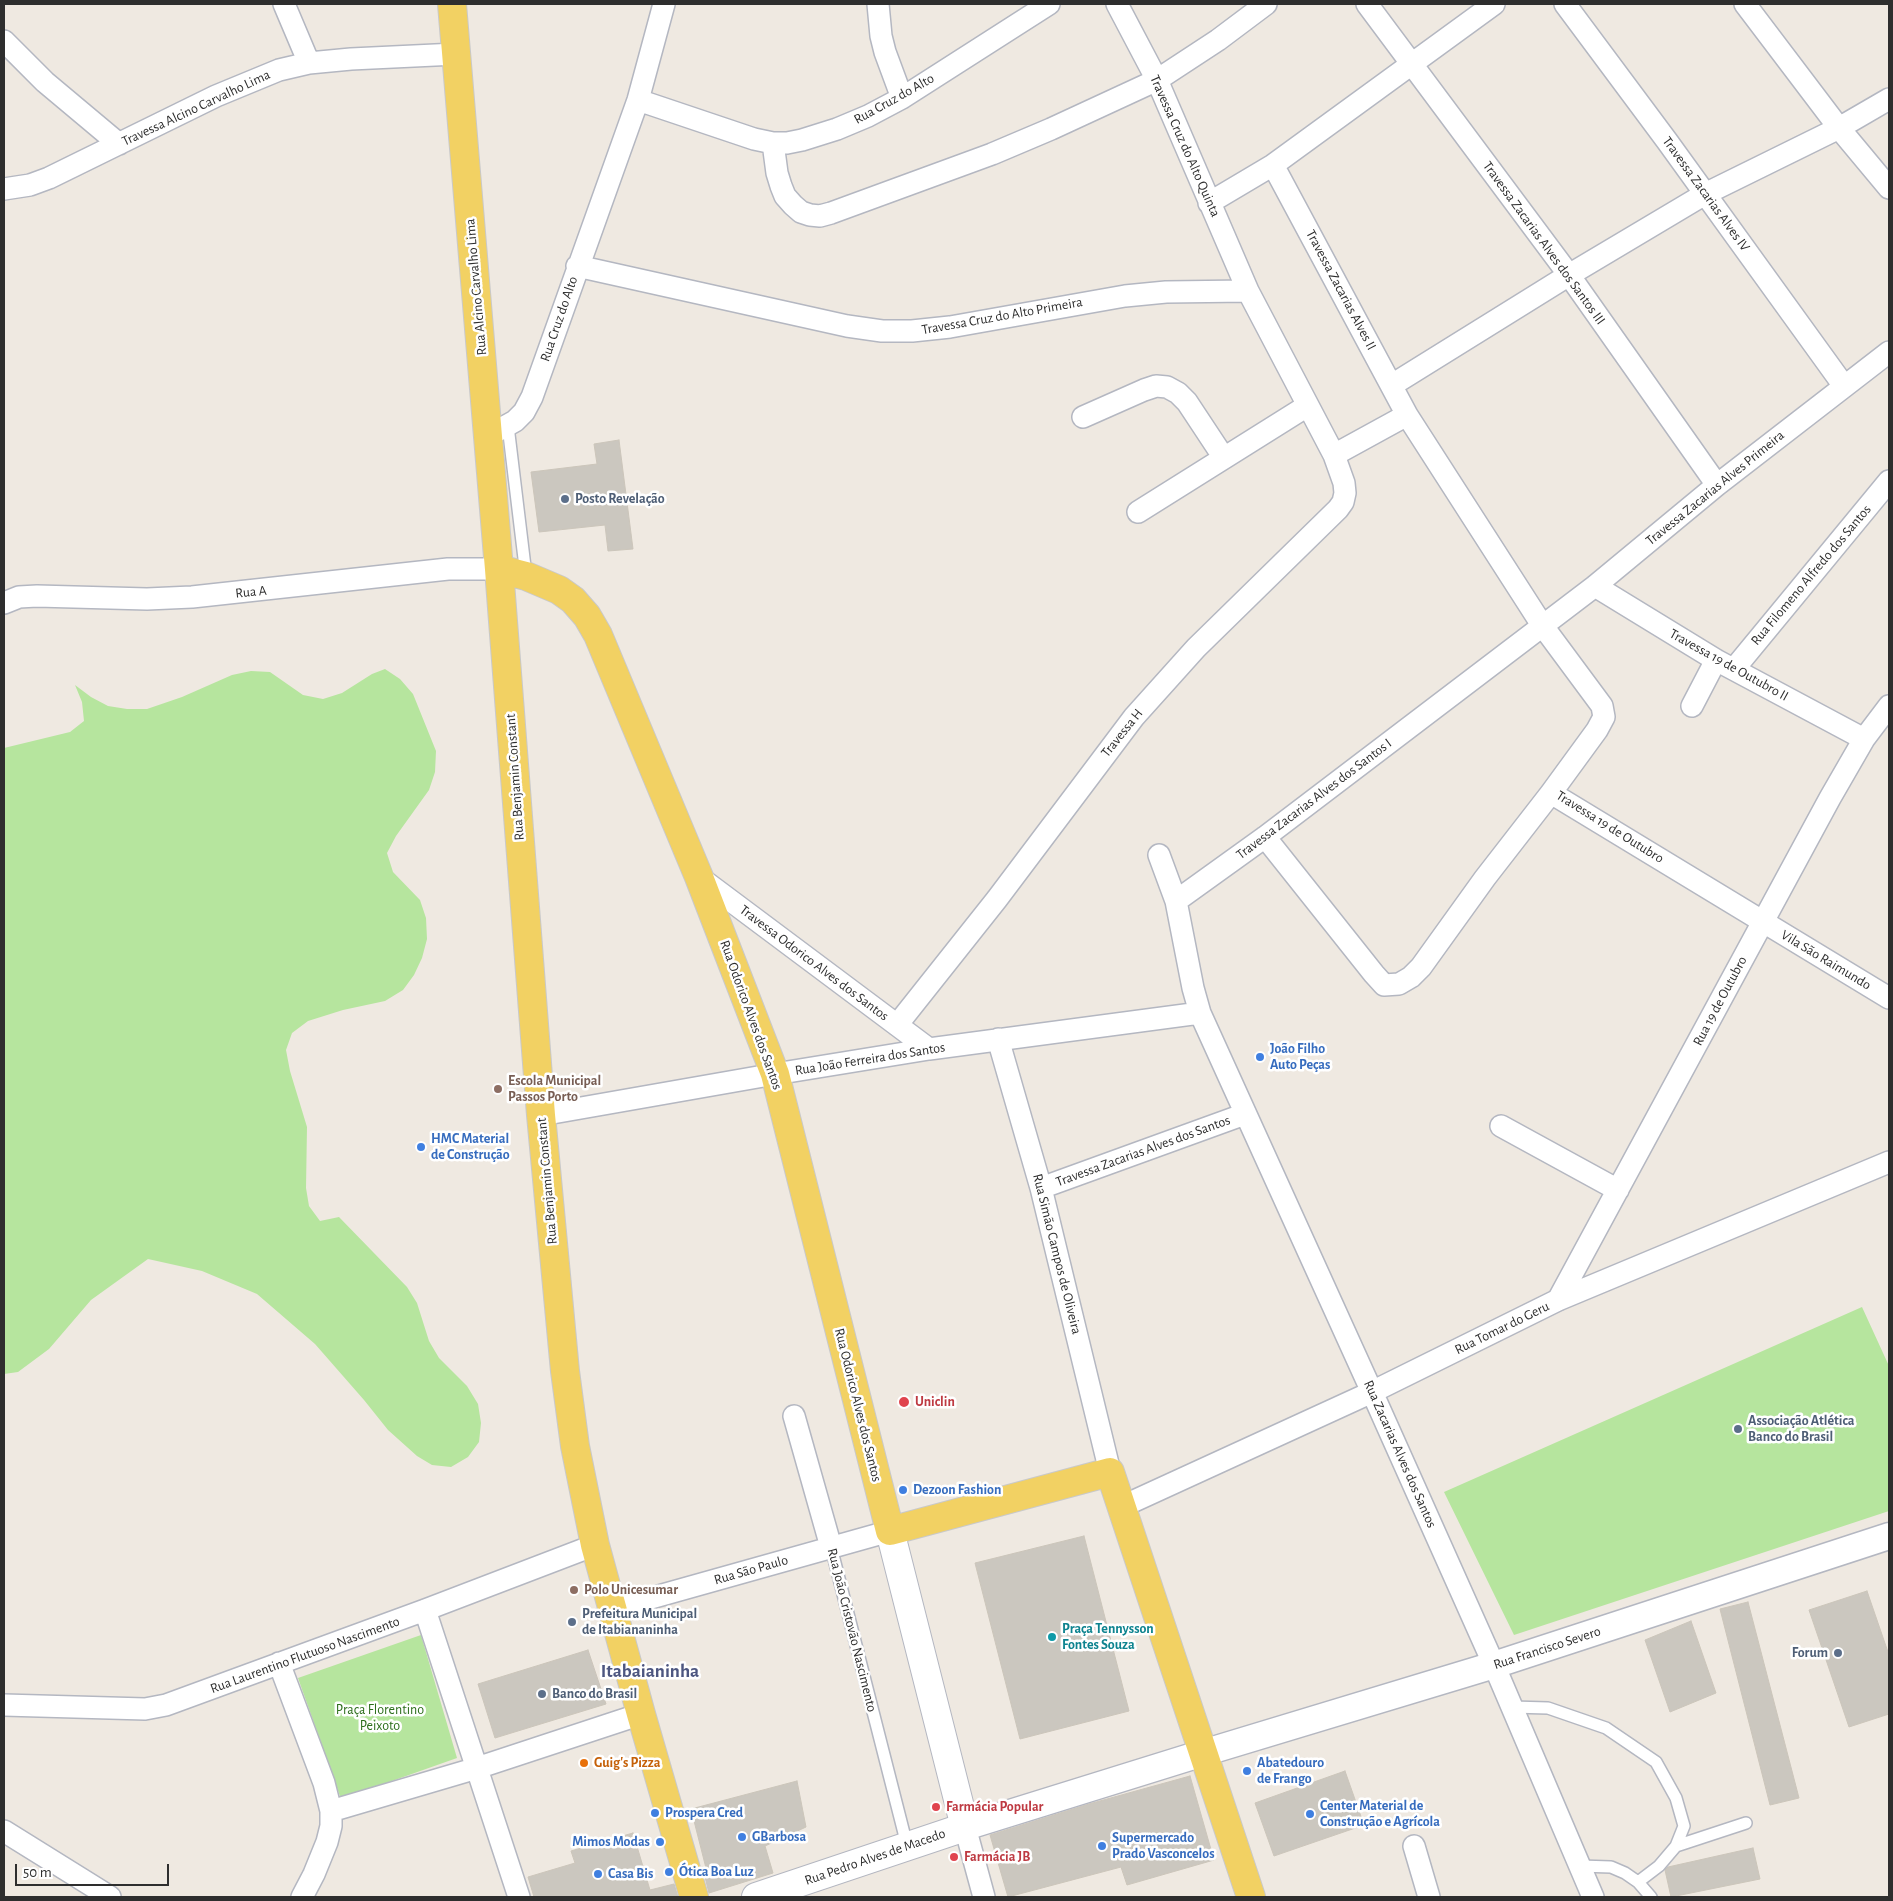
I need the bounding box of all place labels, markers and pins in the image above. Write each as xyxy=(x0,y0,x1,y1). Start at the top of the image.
place label: Posto Revelação xyxy=(575,491,665,507)
marker: Posto Revelação xyxy=(559,493,571,505)
place label: João Filho Auto Peças xyxy=(1270,1041,1330,1074)
marker: João Filho Auto Peças xyxy=(1254,1051,1266,1063)
place label: Escola Municipal Passos Porto xyxy=(508,1073,601,1106)
marker: Escola Municipal Passos Porto xyxy=(492,1083,504,1095)
place label: HMC Material de Construção xyxy=(431,1131,510,1164)
marker: HMC Material de Construção xyxy=(415,1141,427,1153)
place label: Uniclin xyxy=(915,1394,955,1410)
marker: Uniclin xyxy=(897,1395,911,1409)
place label: Associação Atlética Banco do Brasil xyxy=(1748,1413,1854,1445)
marker: Associação Atlética Banco do Brasil xyxy=(1732,1423,1744,1435)
place label: Dezoon Fashion xyxy=(913,1482,1001,1498)
marker: Dezoon Fashion xyxy=(897,1484,909,1496)
place label: Polo Unicesumar xyxy=(584,1582,678,1598)
marker: Polo Unicesumar xyxy=(568,1584,580,1596)
place label: Prefeitura Municipal de Itabiananinha xyxy=(582,1606,697,1638)
marker: Prefeitura Municipal de Itabiananinha xyxy=(566,1616,578,1628)
place label: Praça Tennysson Fontes Souza xyxy=(1062,1621,1154,1654)
marker: Praça Tennysson Fontes Souza xyxy=(1046,1631,1058,1643)
place label: Forum xyxy=(1792,1645,1828,1661)
marker: Forum xyxy=(1832,1647,1844,1659)
place label: Banco do Brasil xyxy=(552,1686,637,1702)
marker: Banco do Brasil xyxy=(536,1688,548,1700)
place label: Guig's Pizza xyxy=(594,1755,660,1771)
place label: Abatedouro de Frango xyxy=(1257,1755,1324,1788)
marker: Guig's Pizza xyxy=(578,1757,590,1769)
marker: Abatedouro de Frango xyxy=(1241,1765,1253,1777)
place label: Center Material de Construção e Agrícola xyxy=(1320,1798,1440,1830)
place label: Farmácia Popular xyxy=(946,1799,1043,1815)
marker: Farmácia Popular xyxy=(930,1801,942,1813)
place label: Prospera Cred xyxy=(665,1805,743,1821)
marker: Prospera Cred xyxy=(649,1807,661,1819)
marker: Center Material de Construção e Agrícola xyxy=(1304,1808,1316,1820)
place label: GBarbosa xyxy=(752,1829,806,1845)
place label: Supermercado Prado Vasconcelos xyxy=(1112,1830,1215,1862)
marker: GBarbosa xyxy=(736,1831,748,1843)
place label: Mimos Modas xyxy=(572,1834,650,1850)
marker: Mimos Modas xyxy=(654,1836,666,1848)
marker: Supermercado Prado Vasconcelos xyxy=(1096,1840,1108,1852)
place label: Farmácia JB xyxy=(964,1849,1030,1865)
marker: Farmácia JB xyxy=(948,1851,960,1863)
place label: Ótica Boa Luz xyxy=(679,1864,754,1880)
place label: Casa Bis xyxy=(608,1866,653,1882)
marker: Ótica Boa Luz xyxy=(663,1866,675,1878)
marker: Casa Bis xyxy=(592,1868,604,1880)

